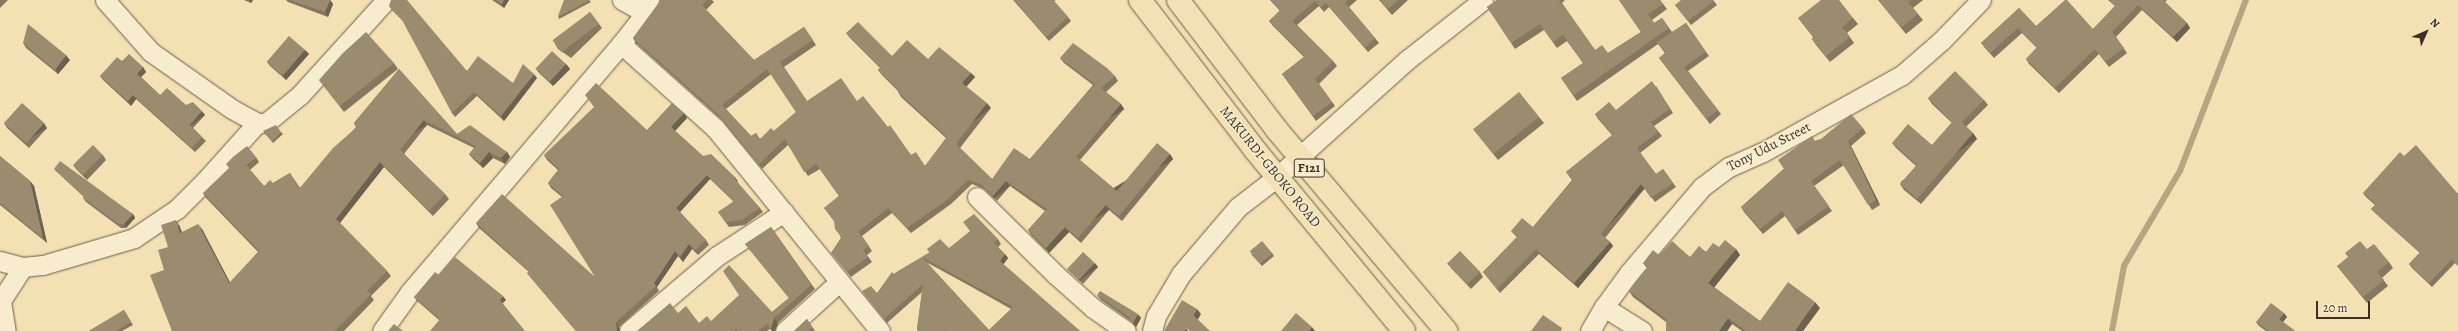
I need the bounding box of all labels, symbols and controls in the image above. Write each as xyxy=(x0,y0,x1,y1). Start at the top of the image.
north arrow xyxy=(2406,12,2446,52)
text: N xyxy=(2427,15,2443,31)
street label: MAKURDI-GBOKO ROAD xyxy=(1216,103,1324,231)
street label: Tony Udu Street xyxy=(1724,119,1814,175)
road number: F121 xyxy=(1293,157,1325,179)
scale bar xyxy=(2318,293,2372,319)
text: 20 m xyxy=(2323,300,2347,316)

